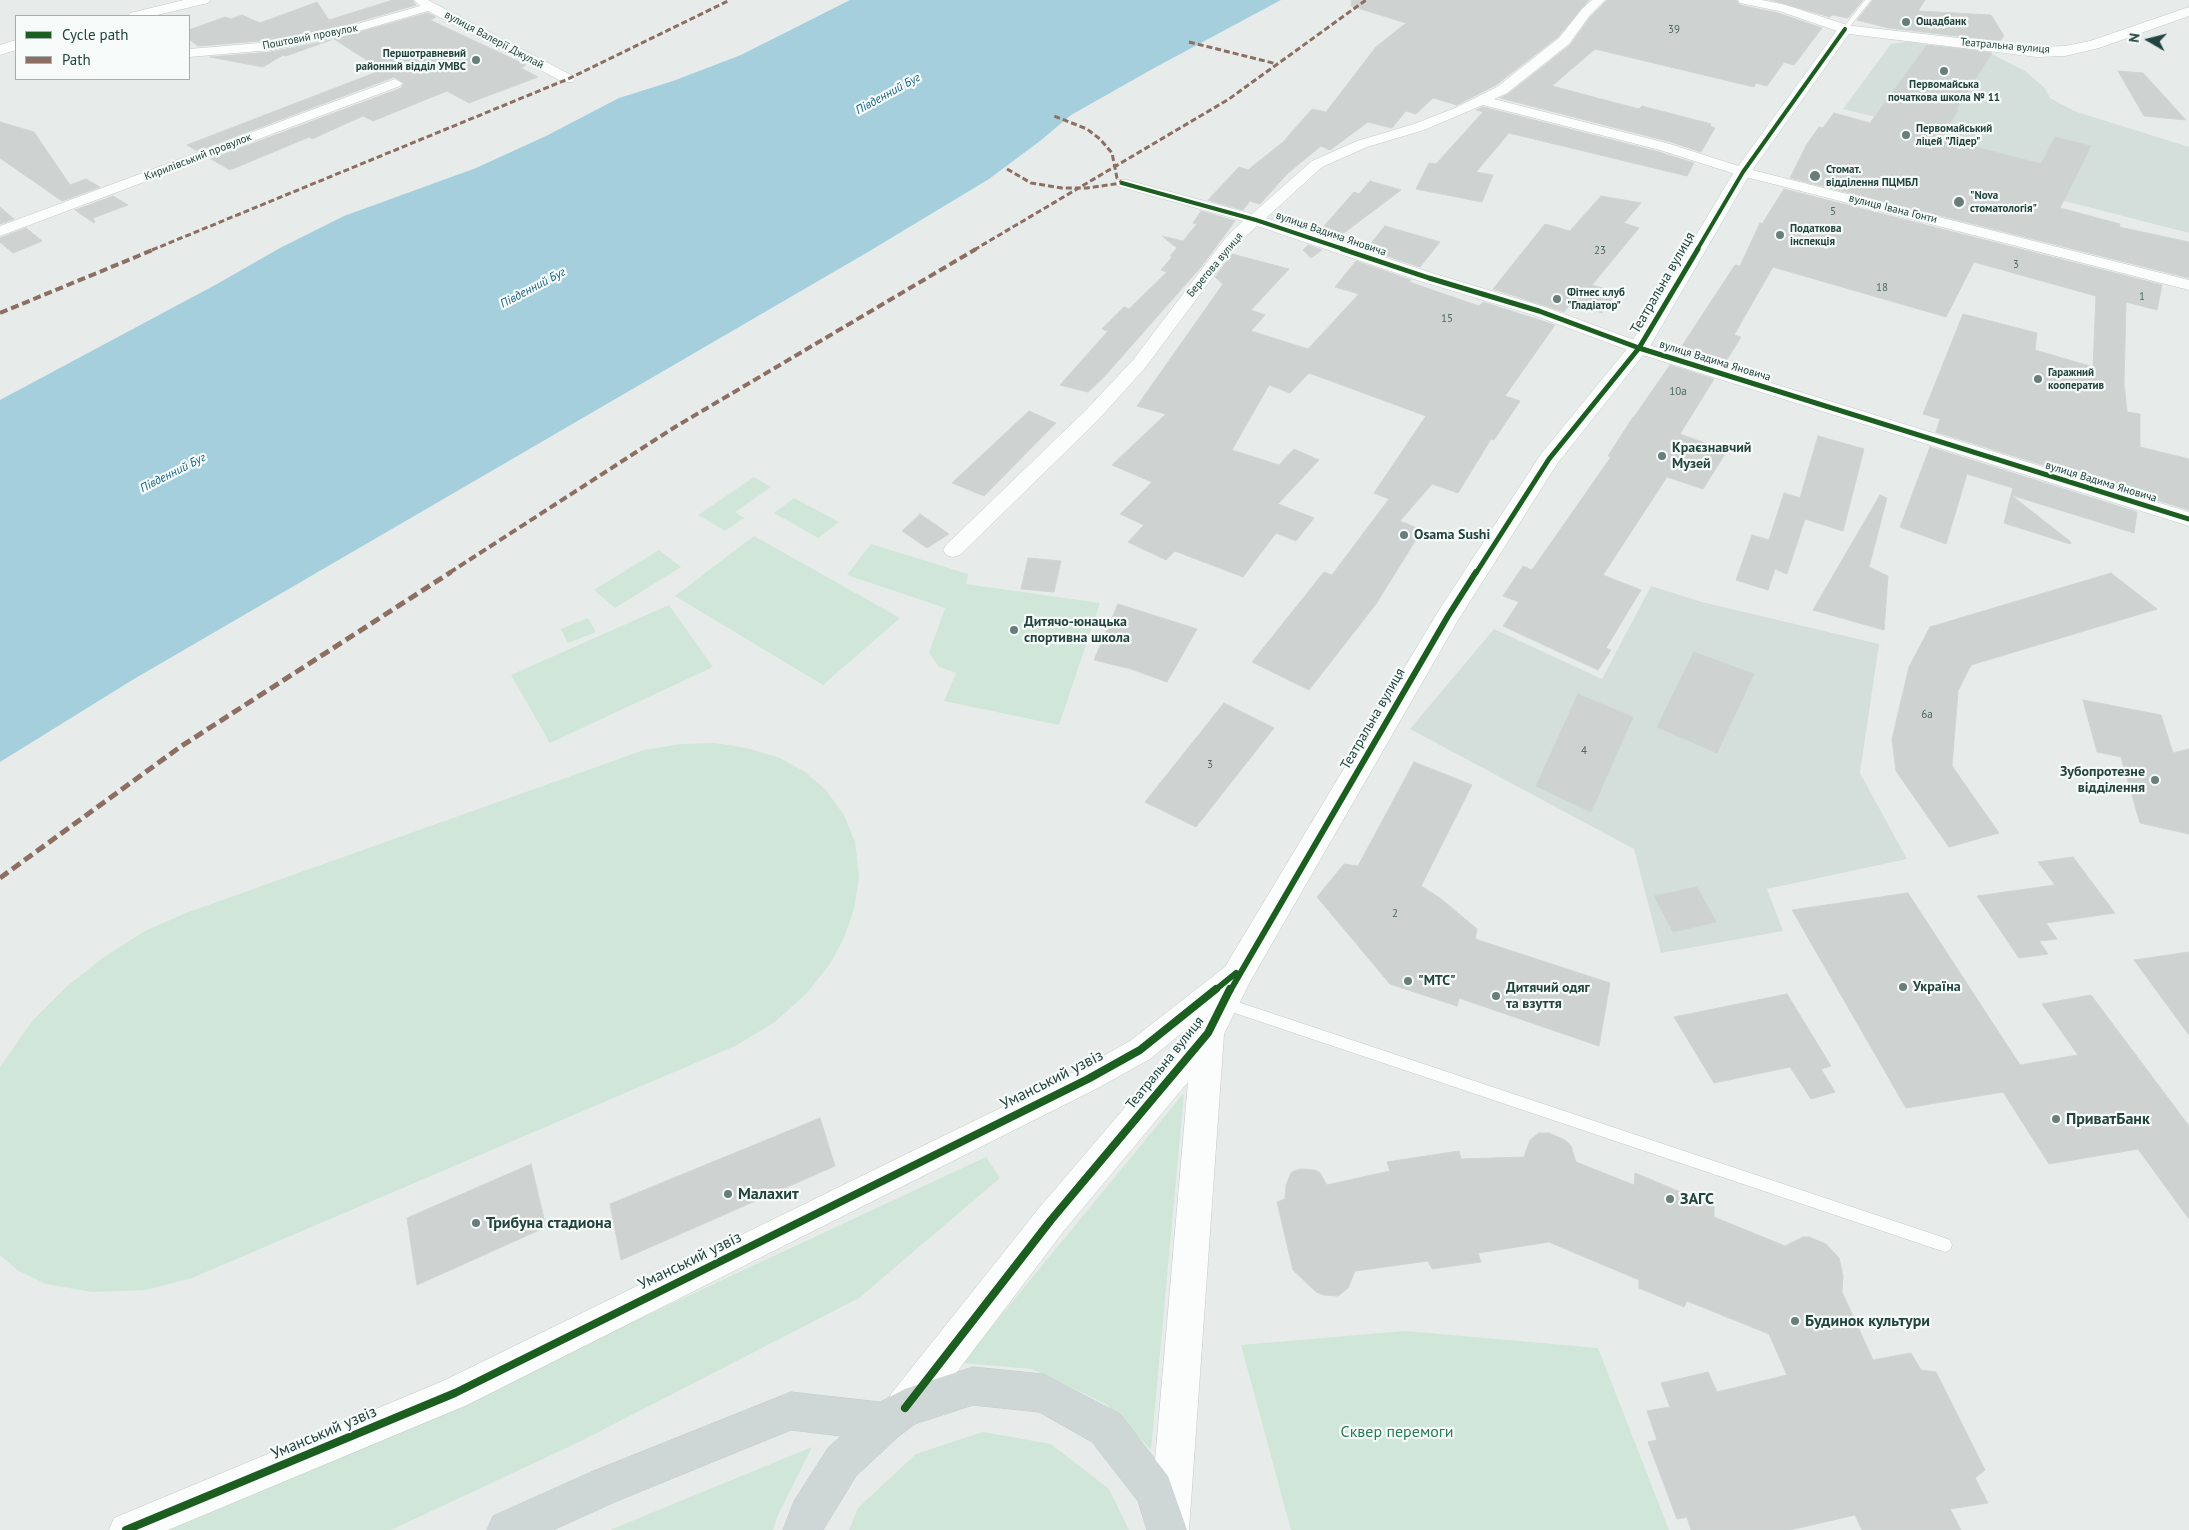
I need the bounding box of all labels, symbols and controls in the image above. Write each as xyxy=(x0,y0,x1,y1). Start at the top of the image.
street label: вулиця Валерії Джулай xyxy=(442,8,546,72)
legend xyxy=(15,15,190,80)
place label: Ощадбанк xyxy=(1916,15,1966,29)
north arrow xyxy=(2124,15,2174,65)
marker: Ощадбанк xyxy=(1900,16,1912,28)
street label: Поштовий провулок xyxy=(261,21,359,53)
house number: 39 xyxy=(1668,23,1680,37)
text: Cycle path xyxy=(62,25,128,44)
text: N xyxy=(2125,32,2144,44)
street label: Театральна вулиця xyxy=(1960,36,2050,56)
place label: Першотравневий районний відділ УМВС xyxy=(356,47,466,73)
text: Path xyxy=(62,50,91,69)
marker: Першотравневий районний відділ УМВС xyxy=(470,54,482,66)
marker: Первомайська початкова школа № 11 xyxy=(1938,65,1950,77)
water label: Південний Буг xyxy=(853,70,923,118)
place label: Первомайська початкова школа № 11 xyxy=(1888,78,2000,104)
place label: Первомайський ліцей "Лідер" xyxy=(1916,122,1992,148)
marker: Первомайський ліцей "Лідер" xyxy=(1900,129,1912,141)
street label: Кирилівський провулок xyxy=(143,130,253,184)
place label: Стомат. відділення ПЦМБЛ xyxy=(1826,163,1918,189)
marker: Стомат. відділення ПЦМБЛ xyxy=(1808,169,1822,183)
place label: "Nova стоматологія" xyxy=(1970,189,2037,215)
street label: вулиця Івана Гонти xyxy=(1847,192,1939,226)
marker: "Nova стоматологія" xyxy=(1952,195,1966,209)
house number: 5 xyxy=(1830,205,1836,219)
street label: вулиця Вадима Яновича xyxy=(1274,209,1388,259)
place label: Податкова інспекція xyxy=(1790,222,1841,248)
street label: Театральна вулиця xyxy=(1627,229,1699,337)
marker: Податкова інспекція xyxy=(1774,229,1786,241)
street label: Берегова вулиця xyxy=(1184,230,1246,300)
house number: 23 xyxy=(1594,244,1606,258)
house number: 3 xyxy=(2013,258,2019,272)
water label: Південний Буг xyxy=(498,265,568,311)
house number: 18 xyxy=(1876,281,1888,295)
place label: Фітнес клуб "Гладіатор" xyxy=(1567,286,1625,312)
house number: 1 xyxy=(2139,290,2145,304)
marker: Фітнес клуб "Гладіатор" xyxy=(1551,293,1563,305)
house number: 15 xyxy=(1441,312,1453,326)
street label: вулиця Вадима Яновича xyxy=(1658,338,1772,384)
place label: Гаражний кооператив xyxy=(2048,366,2104,392)
marker: Гаражний кооператив xyxy=(2032,373,2044,385)
house number: 10а xyxy=(1669,385,1687,399)
place label: Краєзнавчий Музей xyxy=(1672,440,1751,472)
water label: Південний Буг xyxy=(138,450,208,496)
marker: Краєзнавчий Музей xyxy=(1656,450,1668,462)
street label: вулиця Вадима Яновича xyxy=(2044,459,2158,505)
place label: Osama Sushi xyxy=(1414,527,1490,543)
marker: Osama Sushi xyxy=(1398,529,1410,541)
place label: Дитячо-юнацька спортивна школа xyxy=(1024,614,1130,646)
marker: Дитячо-юнацька спортивна школа xyxy=(1008,624,1020,636)
street label: Театральна вулиця xyxy=(1337,665,1409,773)
house number: 6а xyxy=(1921,708,1933,722)
house number: 4 xyxy=(1581,744,1587,758)
house number: 3 xyxy=(1207,758,1213,772)
place label: Зубопротезне відділення xyxy=(2060,764,2145,796)
marker: Зубопротезне відділення xyxy=(2149,774,2161,786)
house number: 2 xyxy=(1392,907,1398,921)
place label: "МТС" xyxy=(1418,973,1456,989)
marker: "МТС" xyxy=(1402,975,1414,987)
place label: Україна xyxy=(1913,979,1961,995)
place label: Дитячий одяг та взуття xyxy=(1506,980,1590,1012)
marker: Україна xyxy=(1897,981,1909,993)
marker: Дитячий одяг та взуття xyxy=(1490,990,1502,1002)
street label: Театральна вулиця xyxy=(1123,1013,1207,1113)
street label: Уманський узвіз xyxy=(997,1046,1107,1114)
place label: ПриватБанк xyxy=(2066,1109,2150,1129)
marker: ПриватБанк xyxy=(2050,1113,2062,1125)
place label: Малахит xyxy=(738,1184,799,1204)
marker: Малахит xyxy=(722,1188,734,1200)
place label: ЗАГС xyxy=(1680,1189,1714,1209)
marker: ЗАГС xyxy=(1664,1193,1676,1205)
place label: Трибуна стадиона xyxy=(486,1213,612,1233)
marker: Трибуна стадиона xyxy=(470,1217,482,1229)
street label: Уманський узвіз xyxy=(635,1228,745,1294)
place label: Будинок культури xyxy=(1805,1311,1930,1331)
marker: Будинок культури xyxy=(1789,1315,1801,1327)
street label: Уманський узвіз xyxy=(268,1402,380,1464)
park label: Сквер перемоги xyxy=(1341,1422,1453,1442)

